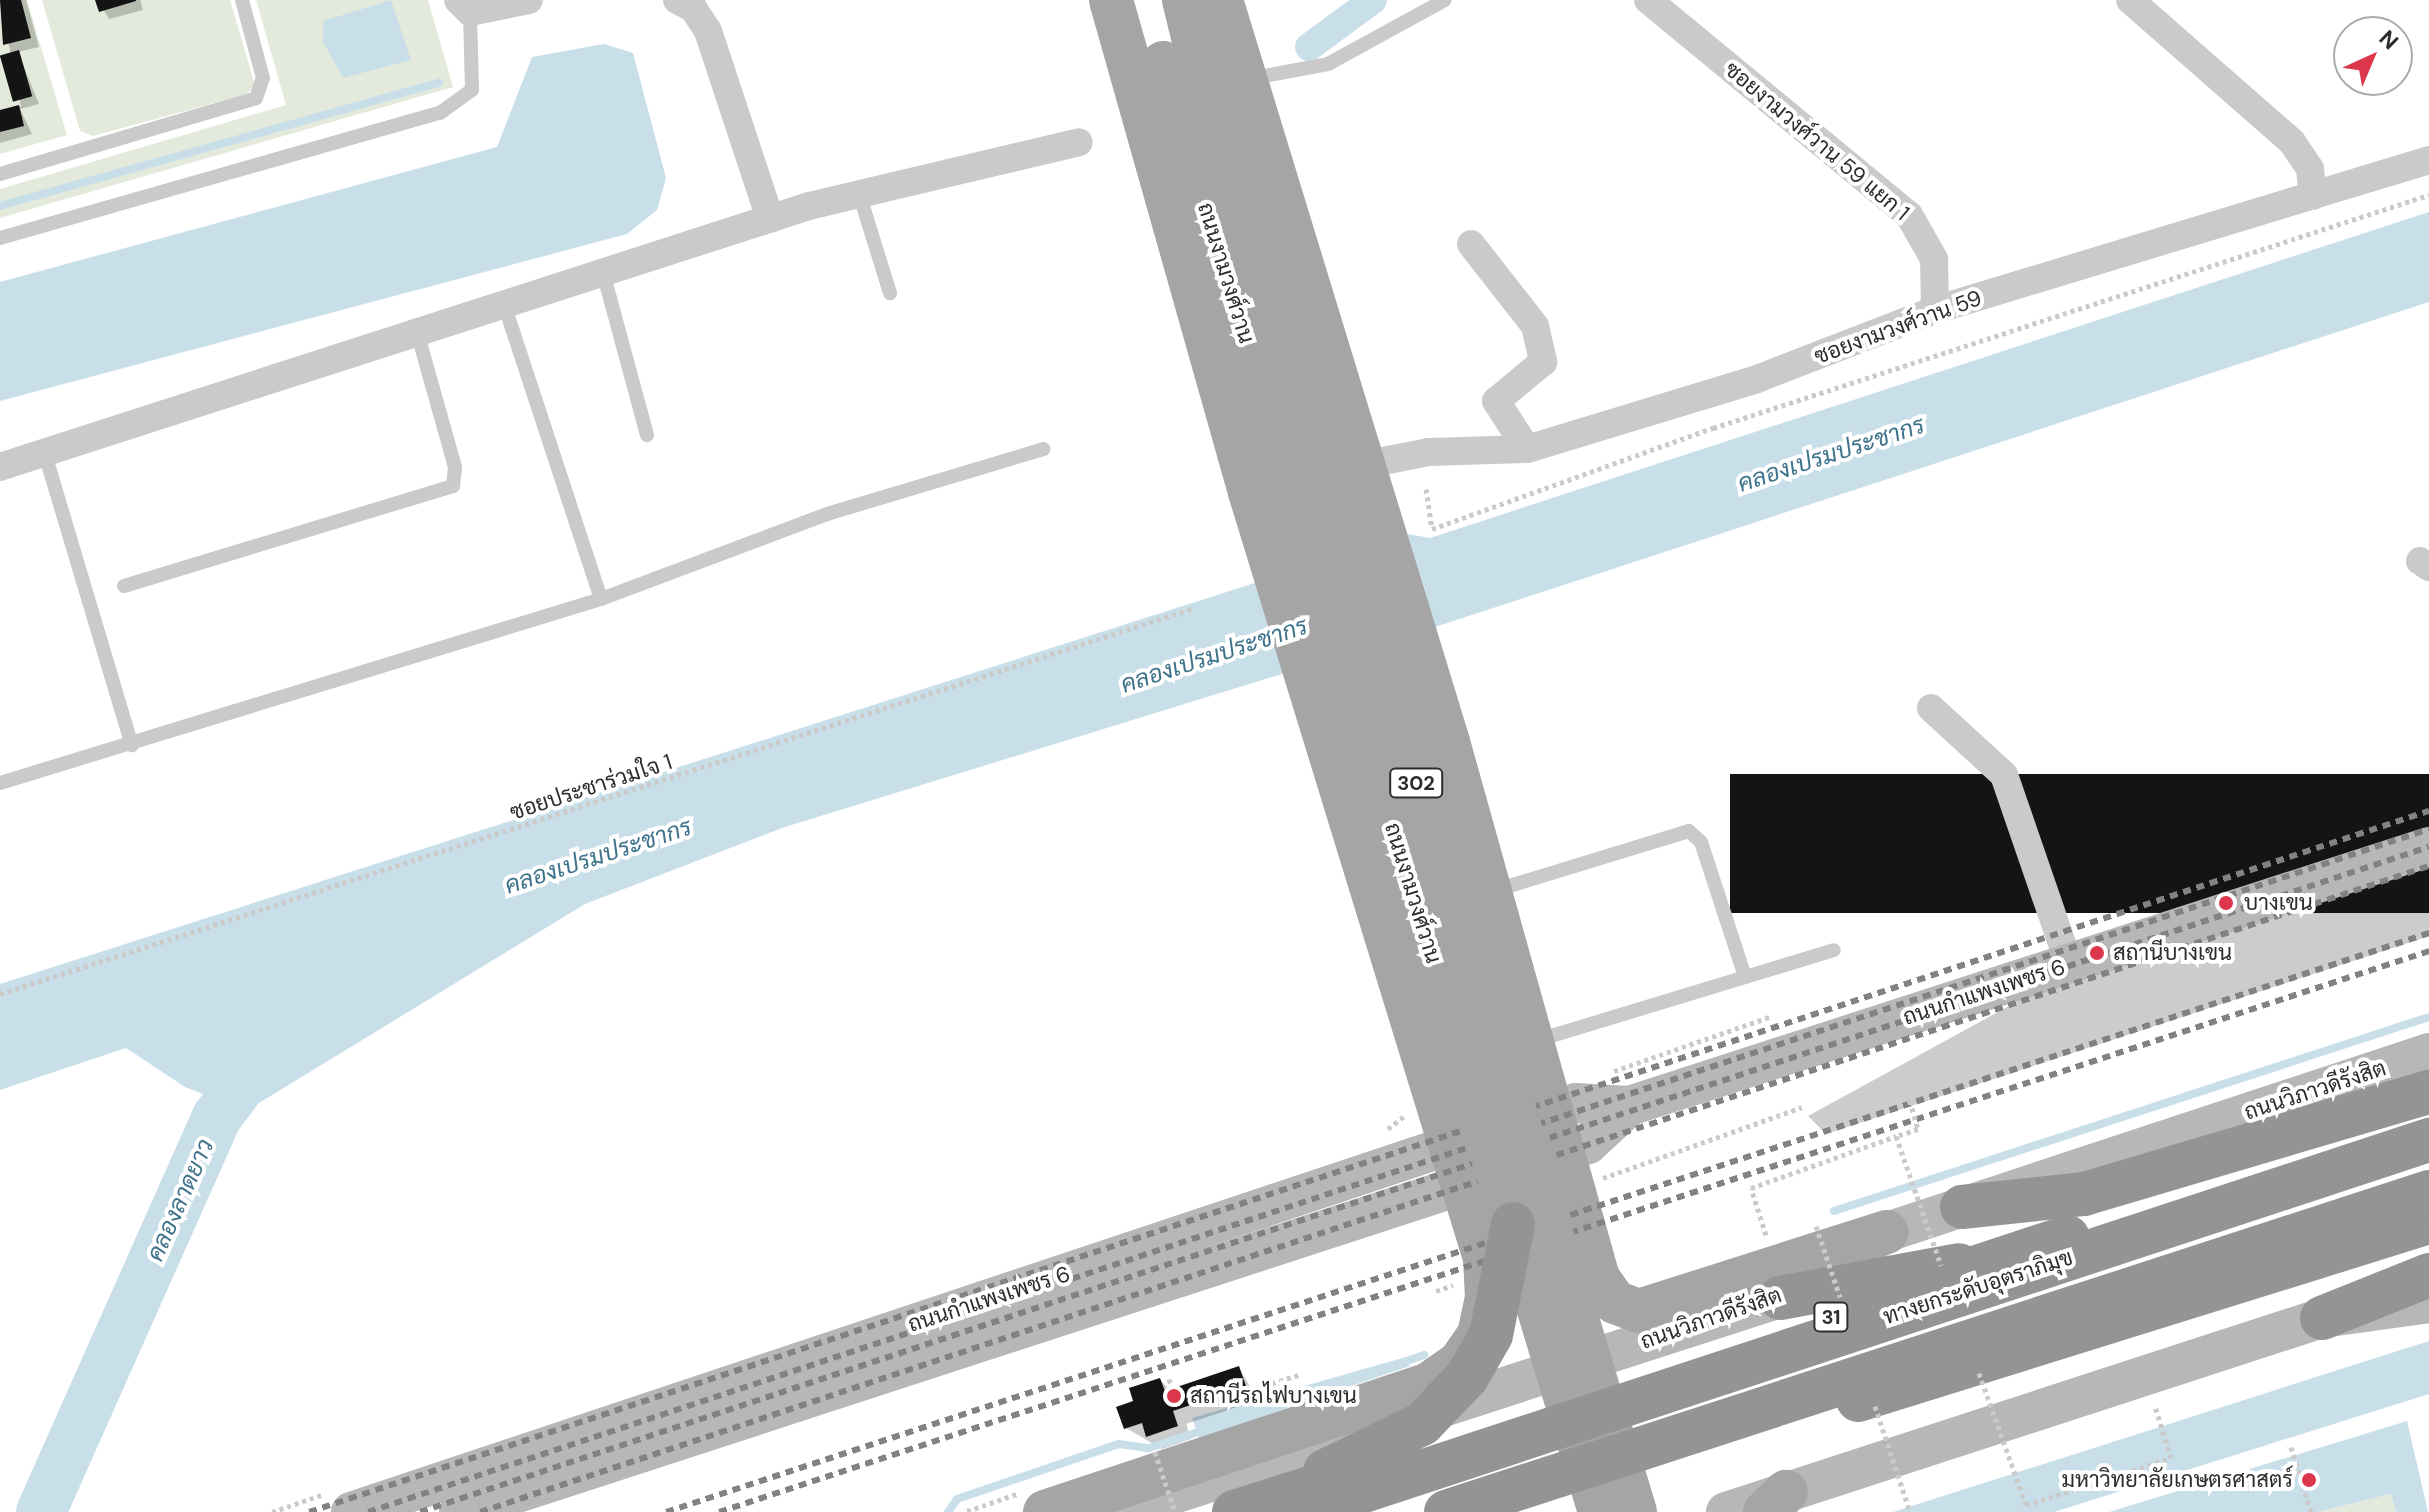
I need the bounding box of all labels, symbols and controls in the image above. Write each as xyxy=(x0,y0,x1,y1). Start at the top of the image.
north arrow xyxy=(2333,16,2413,96)
text: N xyxy=(2373,24,2404,56)
street label: ซอยงามวงศ์วาน 59 แยก 1 xyxy=(1719,56,1915,226)
street label: ถนนงามวงศ์วาน xyxy=(1192,200,1260,346)
street label: ซอยงามวงศ์วาน 59 xyxy=(1811,284,1985,370)
water label: คลองเปรมประชากร xyxy=(1734,410,1928,498)
water label: คลองเปรมประชากร xyxy=(1117,611,1311,699)
street label: ซอยประชาร่วมใจ 1 xyxy=(507,748,675,826)
road number: 302 xyxy=(1388,767,1444,799)
water label: คลองเปรมประชากร xyxy=(501,812,695,900)
street label: ถนนงามวงศ์วาน xyxy=(1379,820,1447,966)
place label: บางเขน xyxy=(2244,890,2313,916)
marker: บางเขน xyxy=(2215,892,2237,914)
place label: สถานีบางเขน xyxy=(2113,940,2232,966)
marker: สถานีบางเขน xyxy=(2088,944,2106,962)
street label: ถนนกำแพงเพชร 6 xyxy=(1900,953,2068,1031)
street label: ถนนวิภาวดีรังสิต xyxy=(2241,1055,2389,1125)
water label: คลองลาดยาว xyxy=(140,1134,220,1266)
street label: ทางยกระดับอุตราภิมุข xyxy=(1880,1244,2076,1330)
street label: ถนนกำแพงเพชร 6 xyxy=(905,1260,1073,1338)
street label: ถนนวิภาวดีรังสิต xyxy=(1637,1282,1785,1354)
road number: 31 xyxy=(1813,1301,1849,1333)
place label: สถานีรถไฟบางเขน xyxy=(1190,1383,1357,1409)
marker: สถานีรถไฟบางเขน xyxy=(1165,1387,1183,1405)
place label: มหาวิทยาลัยเกษตรศาสตร์ xyxy=(2061,1467,2293,1493)
marker: มหาวิทยาลัยเกษตรศาสตร์ xyxy=(2300,1471,2318,1489)

